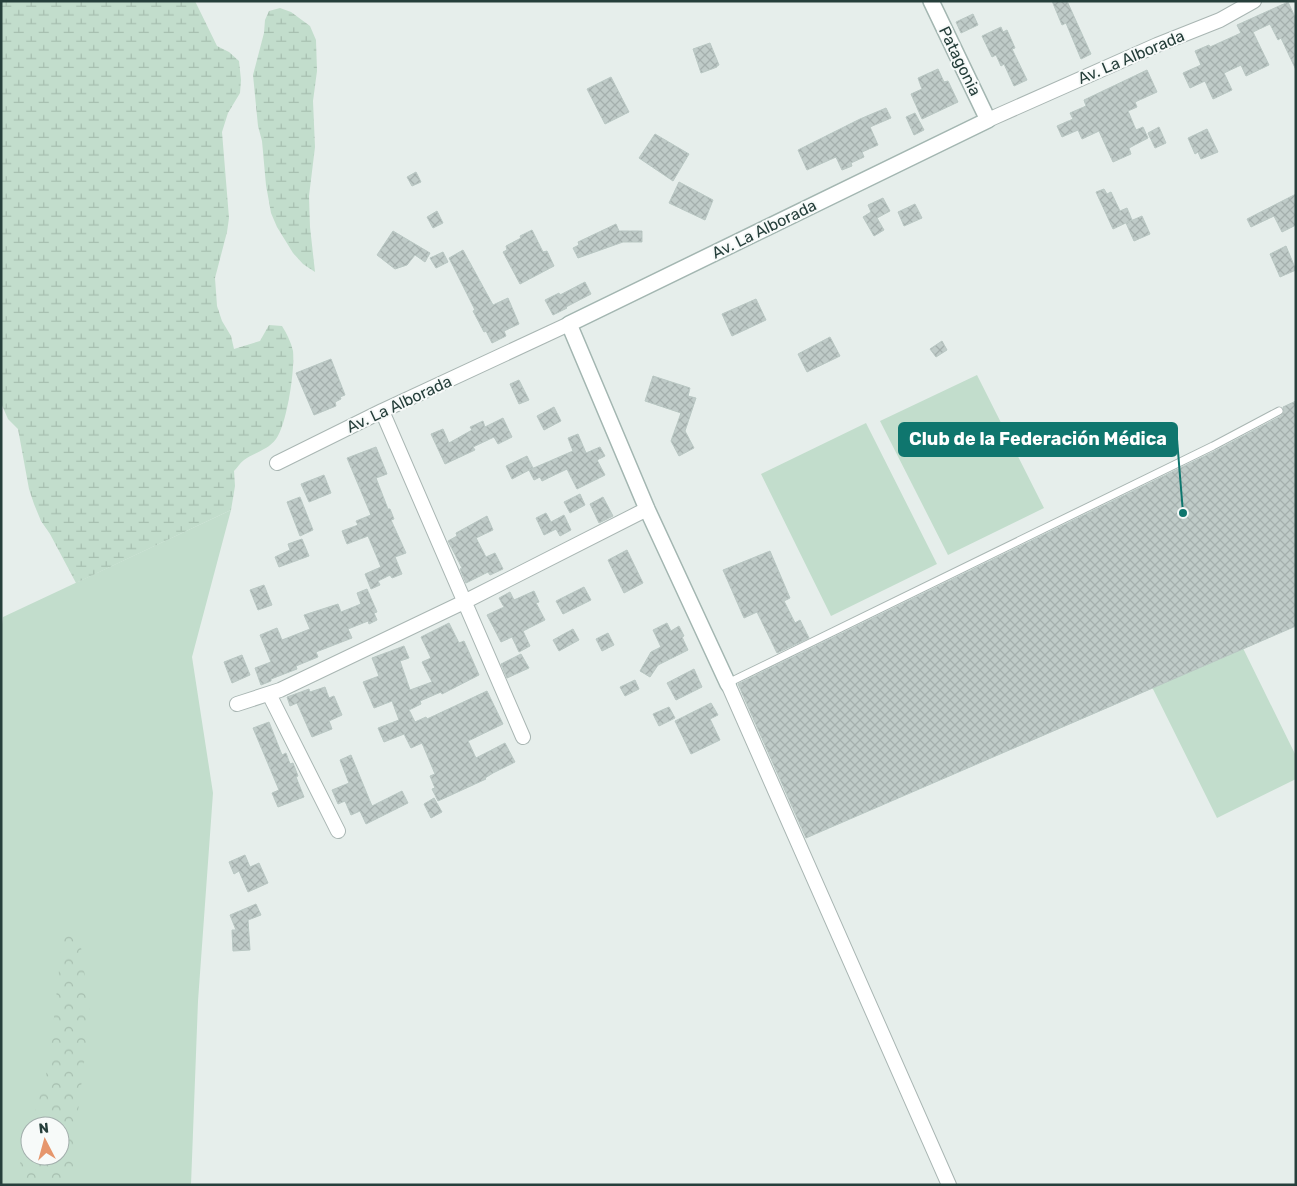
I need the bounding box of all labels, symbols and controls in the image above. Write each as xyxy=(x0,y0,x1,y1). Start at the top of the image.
street label: Patagonia xyxy=(935,23,985,99)
street label: Av. La Alborada xyxy=(1075,26,1187,88)
street label: Av. La Alborada xyxy=(709,195,819,263)
street label: Av. La Alborada xyxy=(343,371,455,437)
callout: Club de la Federación Médica xyxy=(899,423,1177,456)
text: Club de la Federación Médica xyxy=(909,428,1167,450)
north arrow xyxy=(20,1116,70,1166)
text: N xyxy=(38,1120,50,1138)

